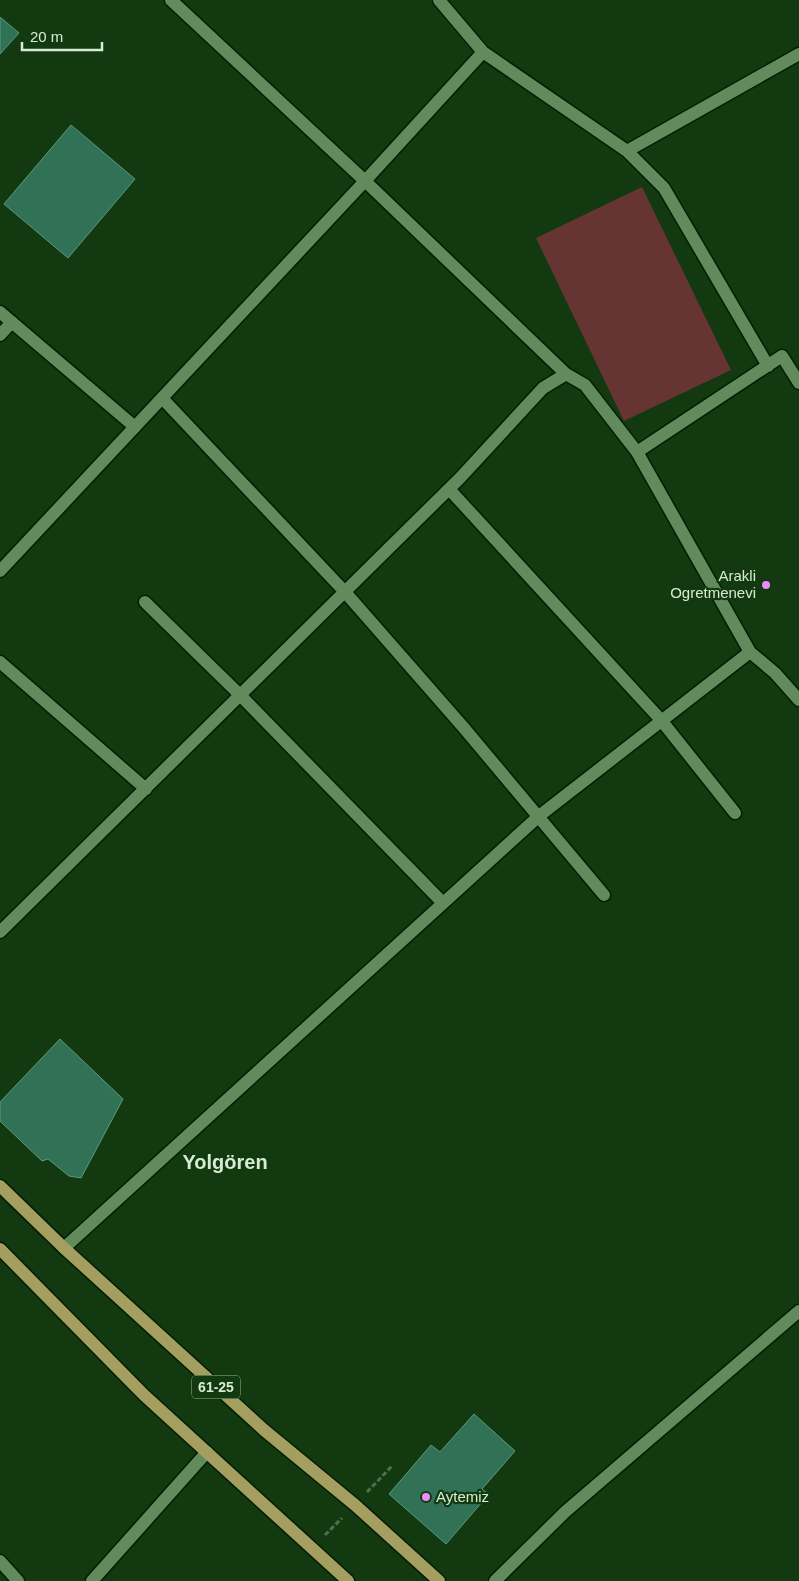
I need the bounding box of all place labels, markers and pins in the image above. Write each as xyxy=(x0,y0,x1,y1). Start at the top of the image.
place label: Arakli Ogretmenevi xyxy=(670,567,756,601)
marker: Arakli Ogretmenevi xyxy=(760,579,772,591)
place label: Aytemiz xyxy=(436,1488,489,1505)
marker: Aytemiz xyxy=(420,1491,432,1503)

